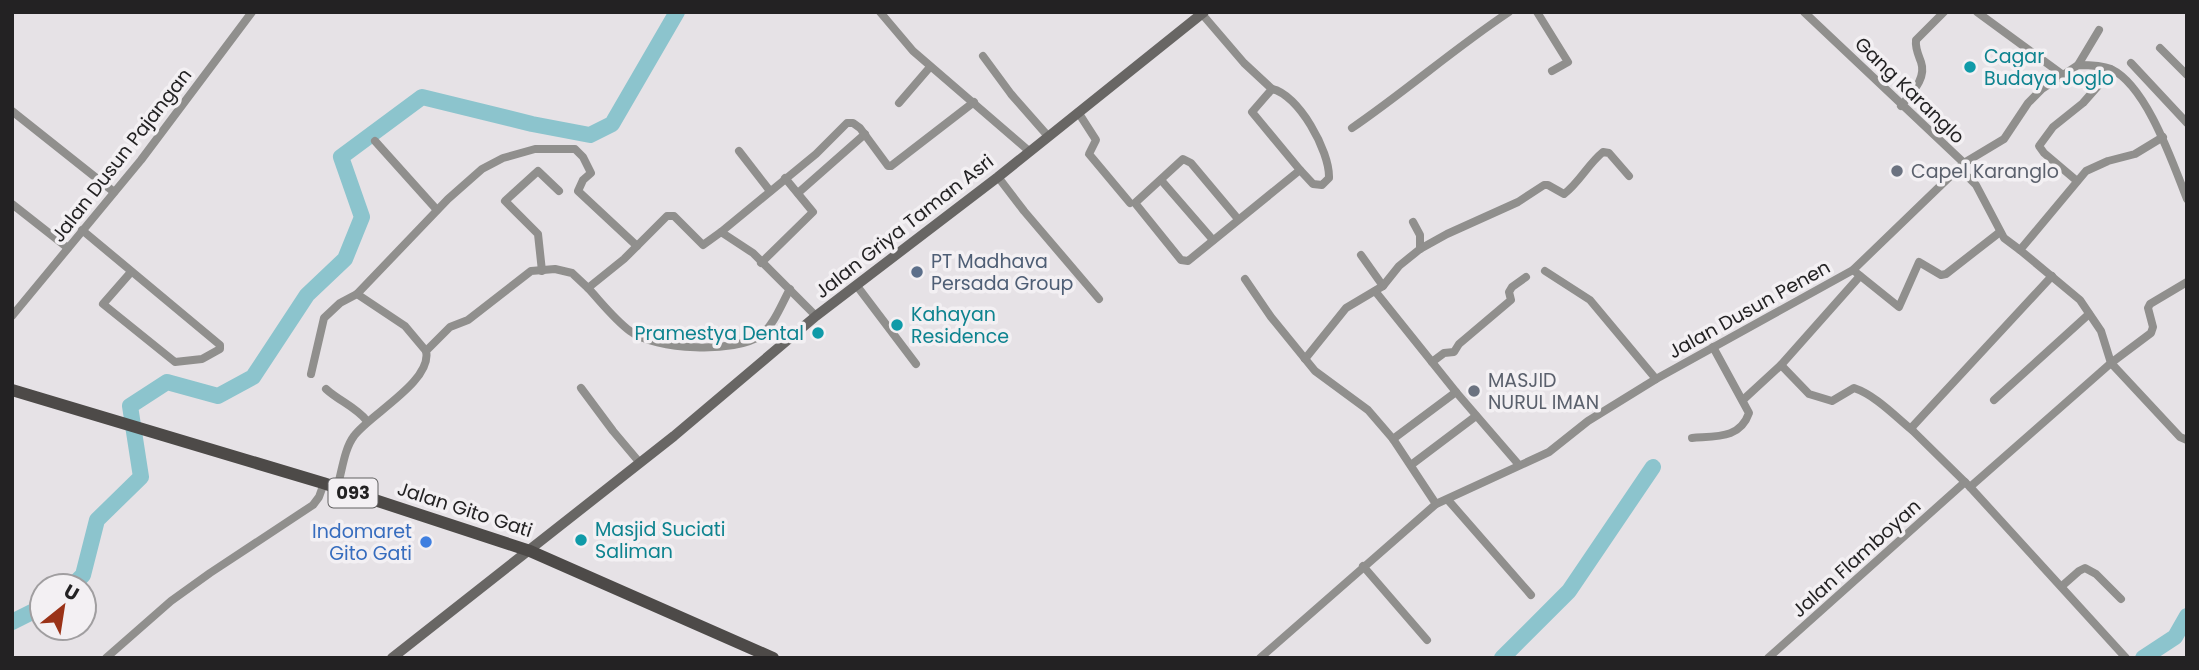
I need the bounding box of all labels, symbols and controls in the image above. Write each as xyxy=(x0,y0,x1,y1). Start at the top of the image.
street label: Gang Karanglo xyxy=(1849,31,1971,150)
place label: Cagar Budaya Joglo xyxy=(1984,43,2114,92)
marker: Cagar Budaya Joglo xyxy=(1962,59,1978,75)
street label: Jalan Dusun Pajangan xyxy=(45,63,198,248)
street label: Jalan Griya Taman Asri xyxy=(809,148,999,305)
place label: Capel Karanglo xyxy=(1911,158,2059,185)
marker: Capel Karanglo xyxy=(1889,163,1905,179)
place label: PT Madhava Persada Group xyxy=(931,248,1074,297)
street label: Jalan Dusun Penen xyxy=(1663,254,1835,365)
marker: PT Madhava Persada Group xyxy=(909,264,925,280)
place label: Kahayan Residence xyxy=(911,301,1009,350)
marker: Kahayan Residence xyxy=(889,317,905,333)
place label: Pramestya Dental xyxy=(634,320,804,347)
marker: Pramestya Dental xyxy=(810,325,826,341)
place label: MASJID NURUL IMAN xyxy=(1488,367,1599,416)
marker: MASJID NURUL IMAN xyxy=(1466,383,1482,399)
street label: Jalan Gito Gati xyxy=(394,475,536,544)
road number: 093 xyxy=(328,478,378,508)
street label: Jalan Flamboyan xyxy=(1786,493,1927,624)
place label: Masjid Suciati Saliman xyxy=(595,516,725,565)
place label: Indomaret Gito Gati xyxy=(312,518,412,567)
marker: Masjid Suciati Saliman xyxy=(573,532,589,548)
marker: Indomaret Gito Gati xyxy=(418,534,434,550)
north arrow xyxy=(28,572,98,642)
text: U xyxy=(59,578,84,608)

